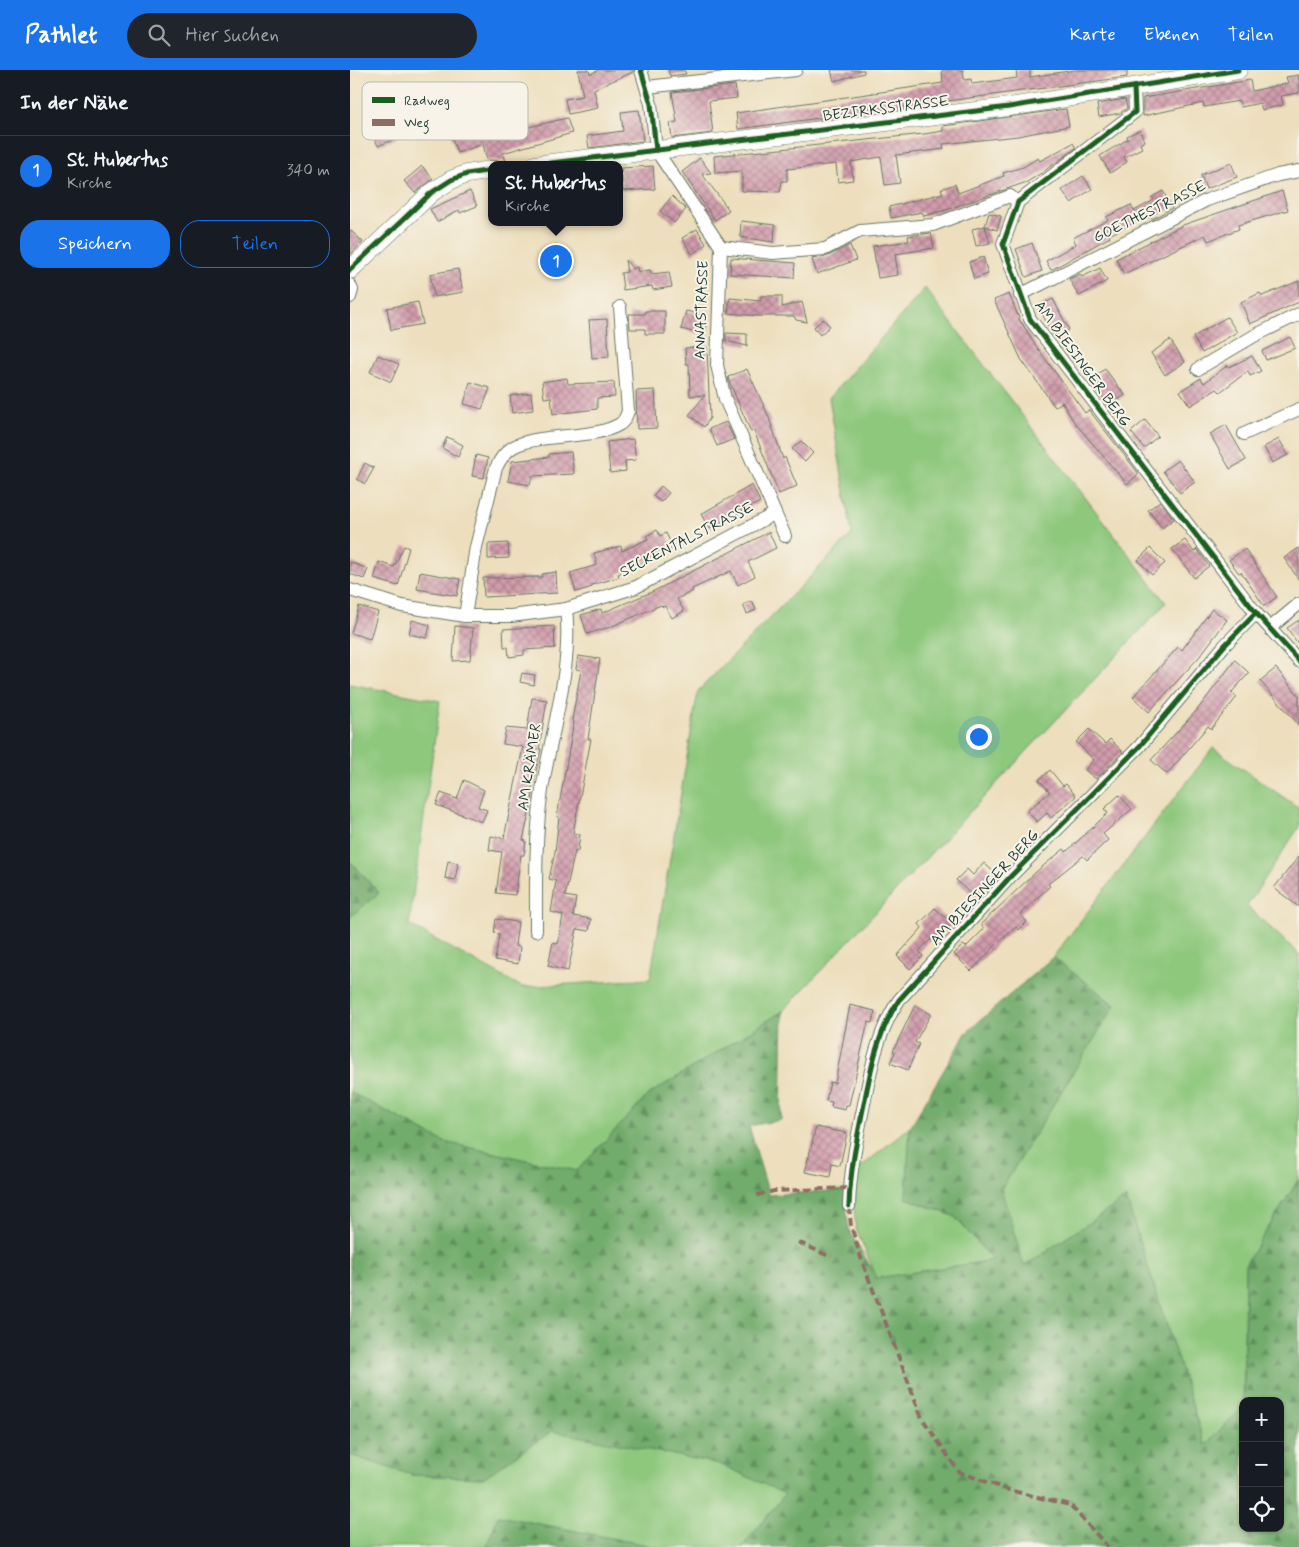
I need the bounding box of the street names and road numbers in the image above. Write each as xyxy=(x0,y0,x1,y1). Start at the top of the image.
street label: BEZIRKSSTRASSE xyxy=(822,91,951,127)
street label: GOETHESTRASSE xyxy=(1090,176,1210,248)
street label: ANNASTRASSE xyxy=(690,260,714,360)
street label: AM BIESINGER BERG xyxy=(1029,297,1135,431)
street label: SECKENTALSTRASSE xyxy=(617,497,758,582)
street label: AM KRÄMER xyxy=(513,722,547,812)
street label: AM BIESINGER BERG xyxy=(926,826,1044,950)

